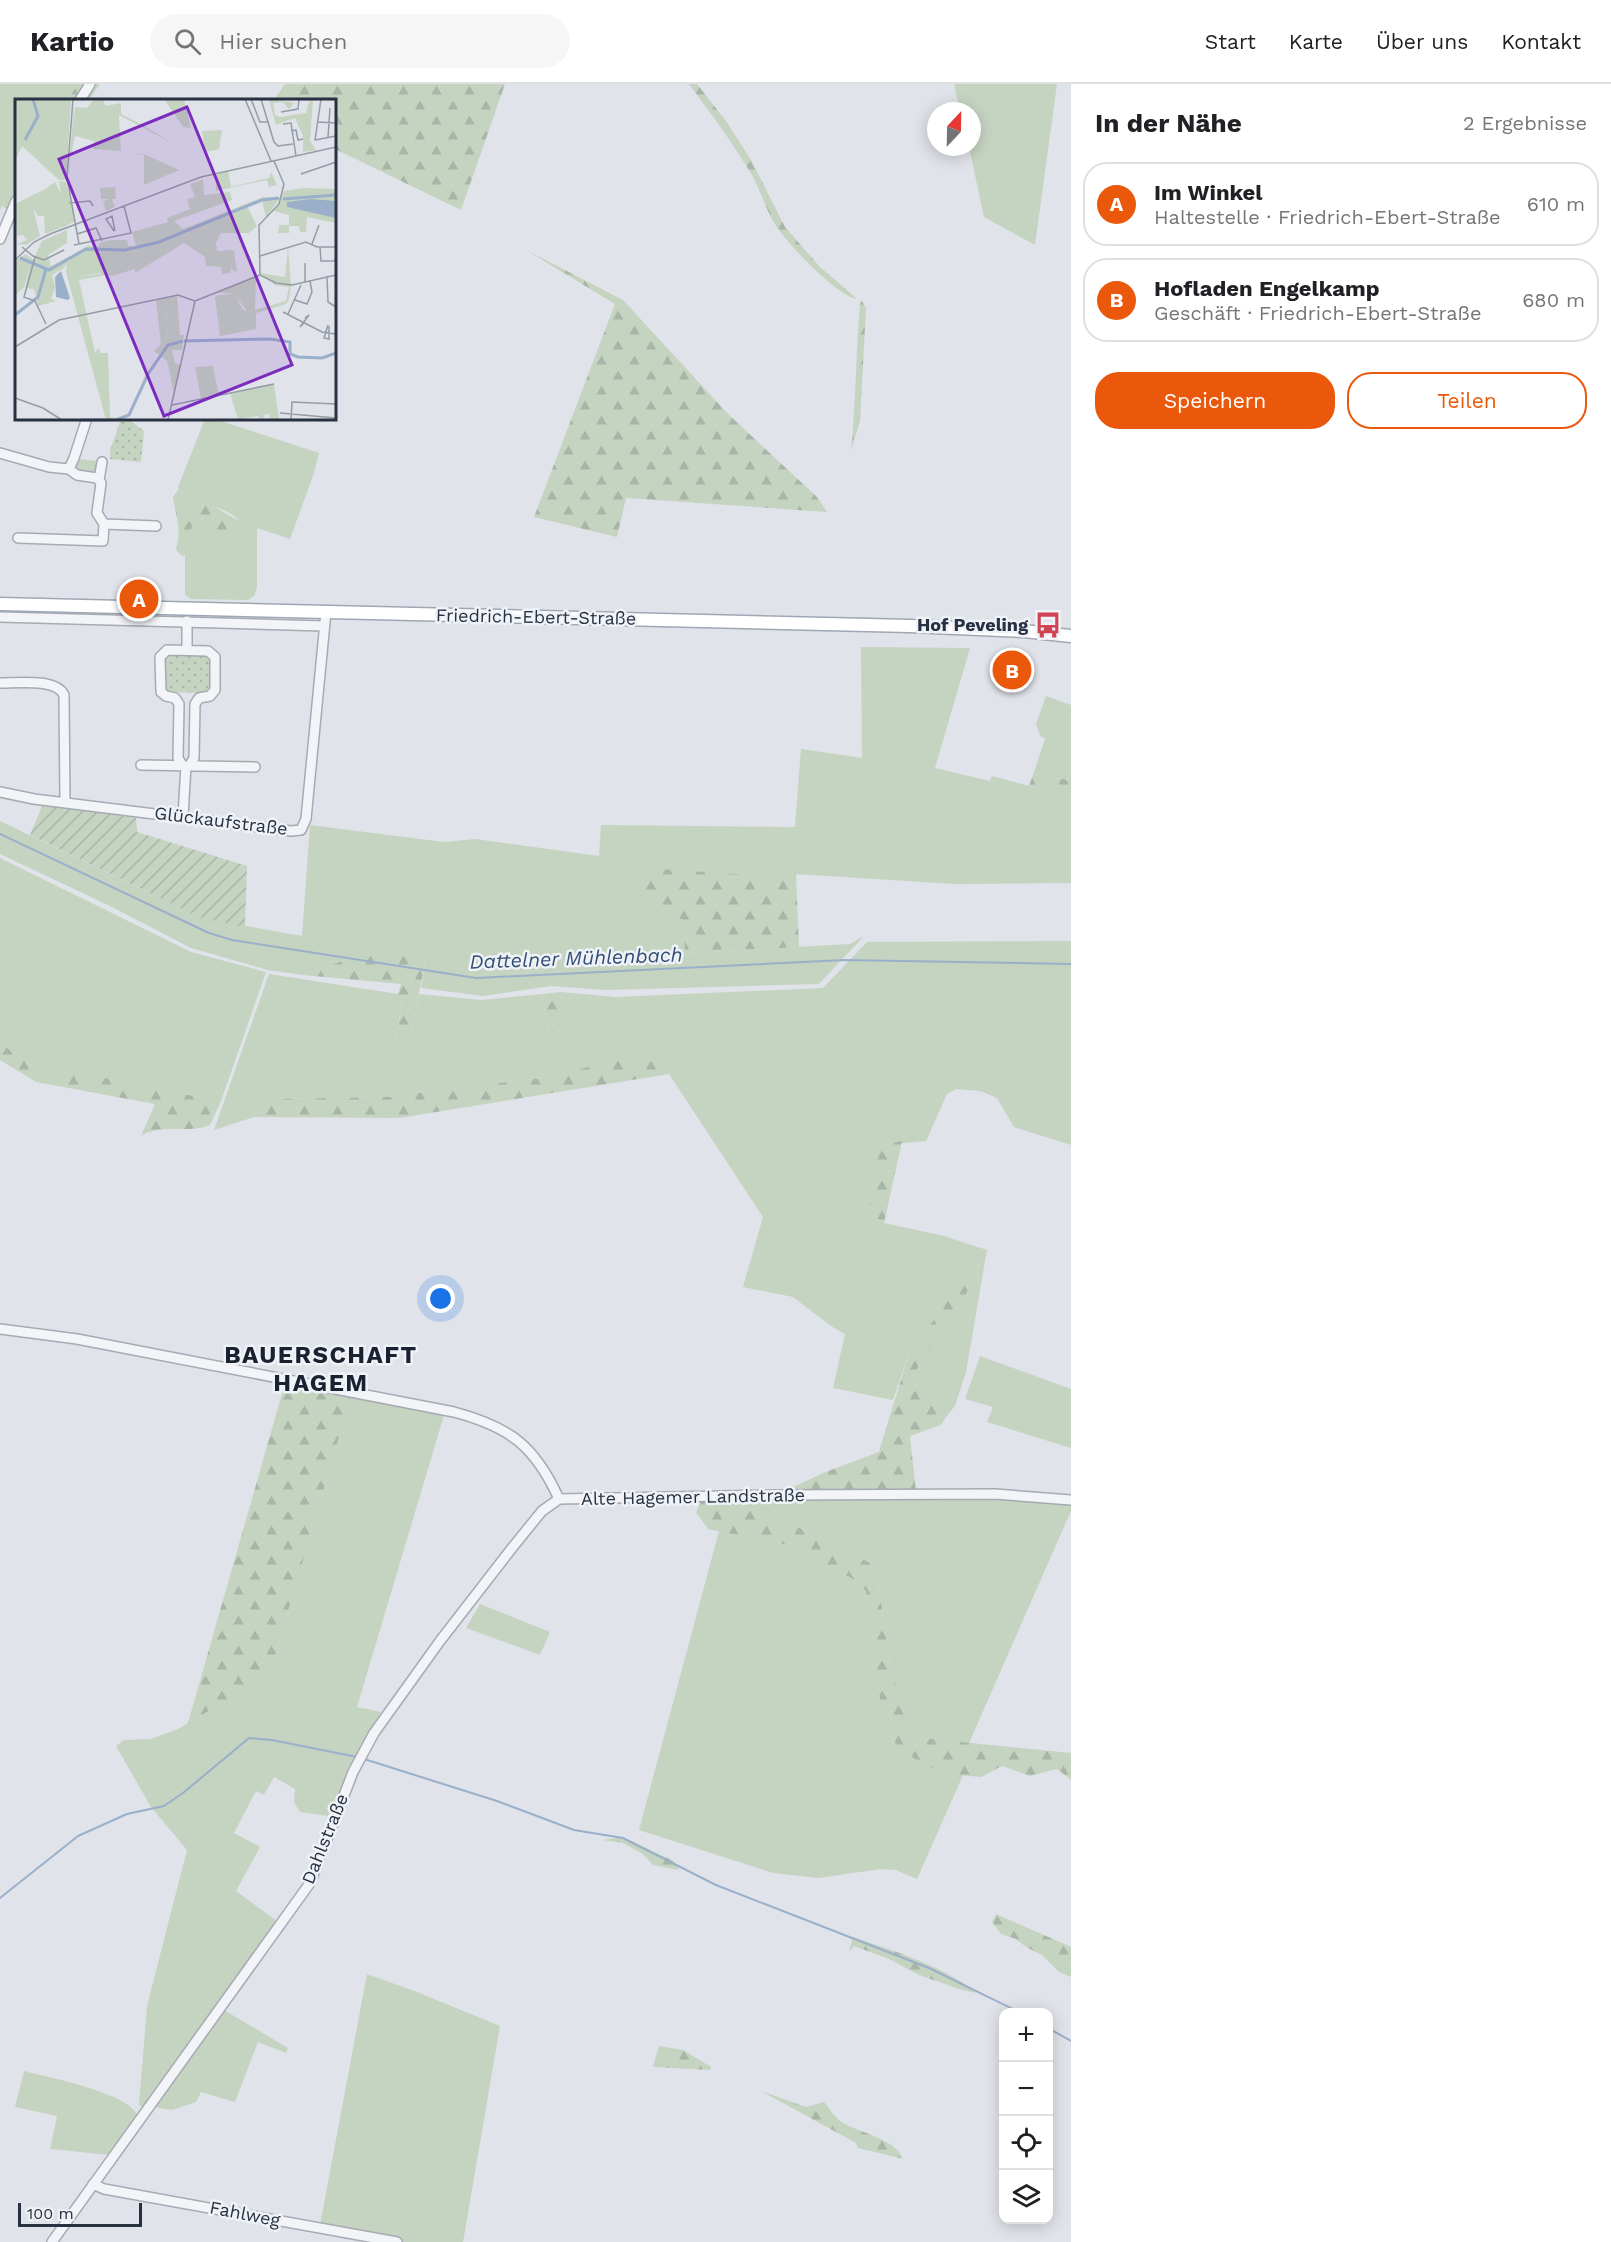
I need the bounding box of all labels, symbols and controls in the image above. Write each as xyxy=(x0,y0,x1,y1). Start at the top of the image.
search box xyxy=(150,14,570,68)
text: Kartio xyxy=(30,25,114,58)
icon: search xyxy=(171,25,204,58)
text: Hier suchen xyxy=(219,29,347,54)
text: Start xyxy=(1205,29,1256,54)
text: Karte xyxy=(1289,29,1343,54)
text: Über uns xyxy=(1376,29,1468,54)
text: Kontakt xyxy=(1501,29,1581,54)
inset map xyxy=(15,99,336,420)
north arrow xyxy=(927,102,981,156)
text: In der Nähe xyxy=(1095,108,1242,138)
text: 2 Ergebnisse xyxy=(1463,111,1587,135)
text: Im Winkel xyxy=(1154,180,1263,205)
text: A xyxy=(1110,192,1123,216)
text: 610 m xyxy=(1527,192,1585,216)
text: Haltestelle · Friedrich-Ebert-Straße xyxy=(1154,205,1501,229)
text: Hofladen Engelkamp xyxy=(1154,276,1380,301)
text: B xyxy=(1110,288,1123,312)
text: 680 m xyxy=(1522,288,1585,312)
text: Geschäft · Friedrich-Ebert-Straße xyxy=(1154,301,1482,325)
button: Speichern xyxy=(1095,372,1335,429)
button: Teilen xyxy=(1347,372,1587,429)
pin: A xyxy=(120,576,158,622)
street label: Friedrich-Ebert-Straße xyxy=(436,604,636,629)
bus stop icon: Hof Peveling xyxy=(1033,610,1063,640)
place label: Hof Peveling xyxy=(917,614,1029,635)
pin: B xyxy=(992,648,1032,692)
street label: Glückaufstraße xyxy=(153,802,289,839)
water label: Dattelner Mühlenbach xyxy=(469,942,683,974)
your location xyxy=(426,1284,455,1313)
district label: BAUERSCHAFT HAGEM xyxy=(224,1341,418,1397)
street label: Alte Hagemer Landstraße xyxy=(581,1484,805,1509)
street label: Dahlstraße xyxy=(297,1791,352,1887)
map controls xyxy=(999,2008,1053,2224)
button: + xyxy=(999,2008,1053,2062)
button: − xyxy=(999,2062,1053,2116)
button: locate xyxy=(999,2116,1053,2170)
button: layers xyxy=(999,2170,1053,2224)
street label: Fahlweg xyxy=(208,2196,283,2231)
scale bar xyxy=(18,2200,142,2228)
text: 100 m xyxy=(27,2204,74,2223)

